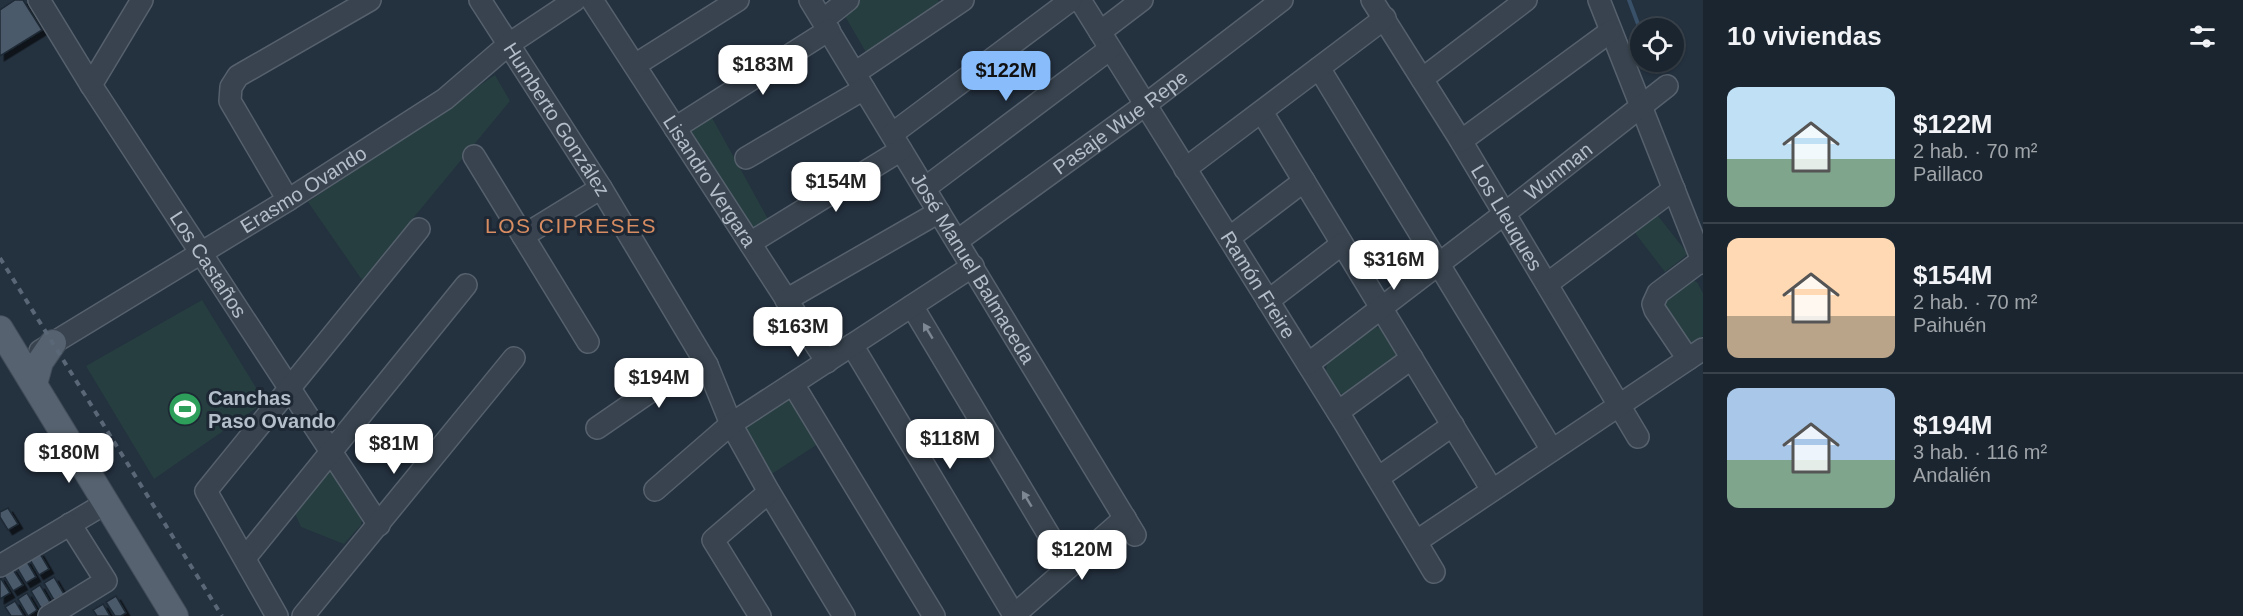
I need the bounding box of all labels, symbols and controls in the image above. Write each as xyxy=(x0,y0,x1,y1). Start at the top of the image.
map controls xyxy=(1630,18,1684,72)
button: locate xyxy=(1630,18,1684,72)
icon: filters xyxy=(2186,20,2219,53)
text: 10 viviendas xyxy=(1727,21,1882,51)
street label: Humberto González xyxy=(499,39,614,200)
pin: $183M xyxy=(721,45,805,96)
pin: $122M xyxy=(964,51,1048,102)
text: $183M xyxy=(732,53,794,75)
text: $122M xyxy=(975,59,1037,81)
street label: Pasaje Wue Repe xyxy=(1049,66,1192,179)
text: $122M xyxy=(1913,109,1993,139)
street label: Lisandro Vergara xyxy=(659,111,761,252)
icon: home xyxy=(1775,111,1847,183)
street label: Wunman xyxy=(1520,138,1597,205)
text: 2 hab. · 70 m² xyxy=(1913,140,2038,162)
street label: Erasmo Ovando xyxy=(236,142,370,237)
street label: Los Lleuques xyxy=(1467,161,1547,274)
pin: $154M xyxy=(794,162,878,213)
text: Paillaco xyxy=(1913,163,1983,185)
street label: José Manuel Balmaceda xyxy=(907,169,1040,368)
text: $154M xyxy=(805,170,867,192)
street label: Los Castaños xyxy=(166,207,251,322)
district label: LOS CIPRESES xyxy=(485,214,657,237)
street label: Ramón Freire xyxy=(1216,227,1300,343)
pin: $316M xyxy=(1352,240,1436,291)
text: $316M xyxy=(1363,248,1425,270)
text: $154M xyxy=(1913,260,1993,290)
icon: home xyxy=(1775,262,1847,334)
text: 2 hab. · 70 m² xyxy=(1913,291,2038,313)
pin: $163M xyxy=(756,307,840,358)
text: Paihuén xyxy=(1913,314,1986,336)
text: $163M xyxy=(767,315,829,337)
one-way arrow xyxy=(922,323,933,339)
pin: $194M xyxy=(617,358,701,409)
text: $194M xyxy=(628,366,690,388)
place label: Canchas Paso Ovando xyxy=(208,387,336,432)
sports icon: Canchas Paso Ovando xyxy=(167,391,203,427)
text: $194M xyxy=(1913,410,1993,440)
icon: home xyxy=(1775,412,1847,484)
pin: $118M xyxy=(908,419,992,470)
pin: $81M xyxy=(358,424,430,475)
text: $118M xyxy=(920,427,980,449)
text: $81M xyxy=(369,432,419,454)
pin: $180M xyxy=(27,433,111,484)
text: $180M xyxy=(38,441,100,463)
text: 3 hab. · 116 m² xyxy=(1913,441,2047,463)
text: Andalién xyxy=(1913,464,1991,486)
one-way arrow xyxy=(1022,491,1033,507)
pin: $120M xyxy=(1040,530,1124,581)
text: $120M xyxy=(1051,538,1113,560)

